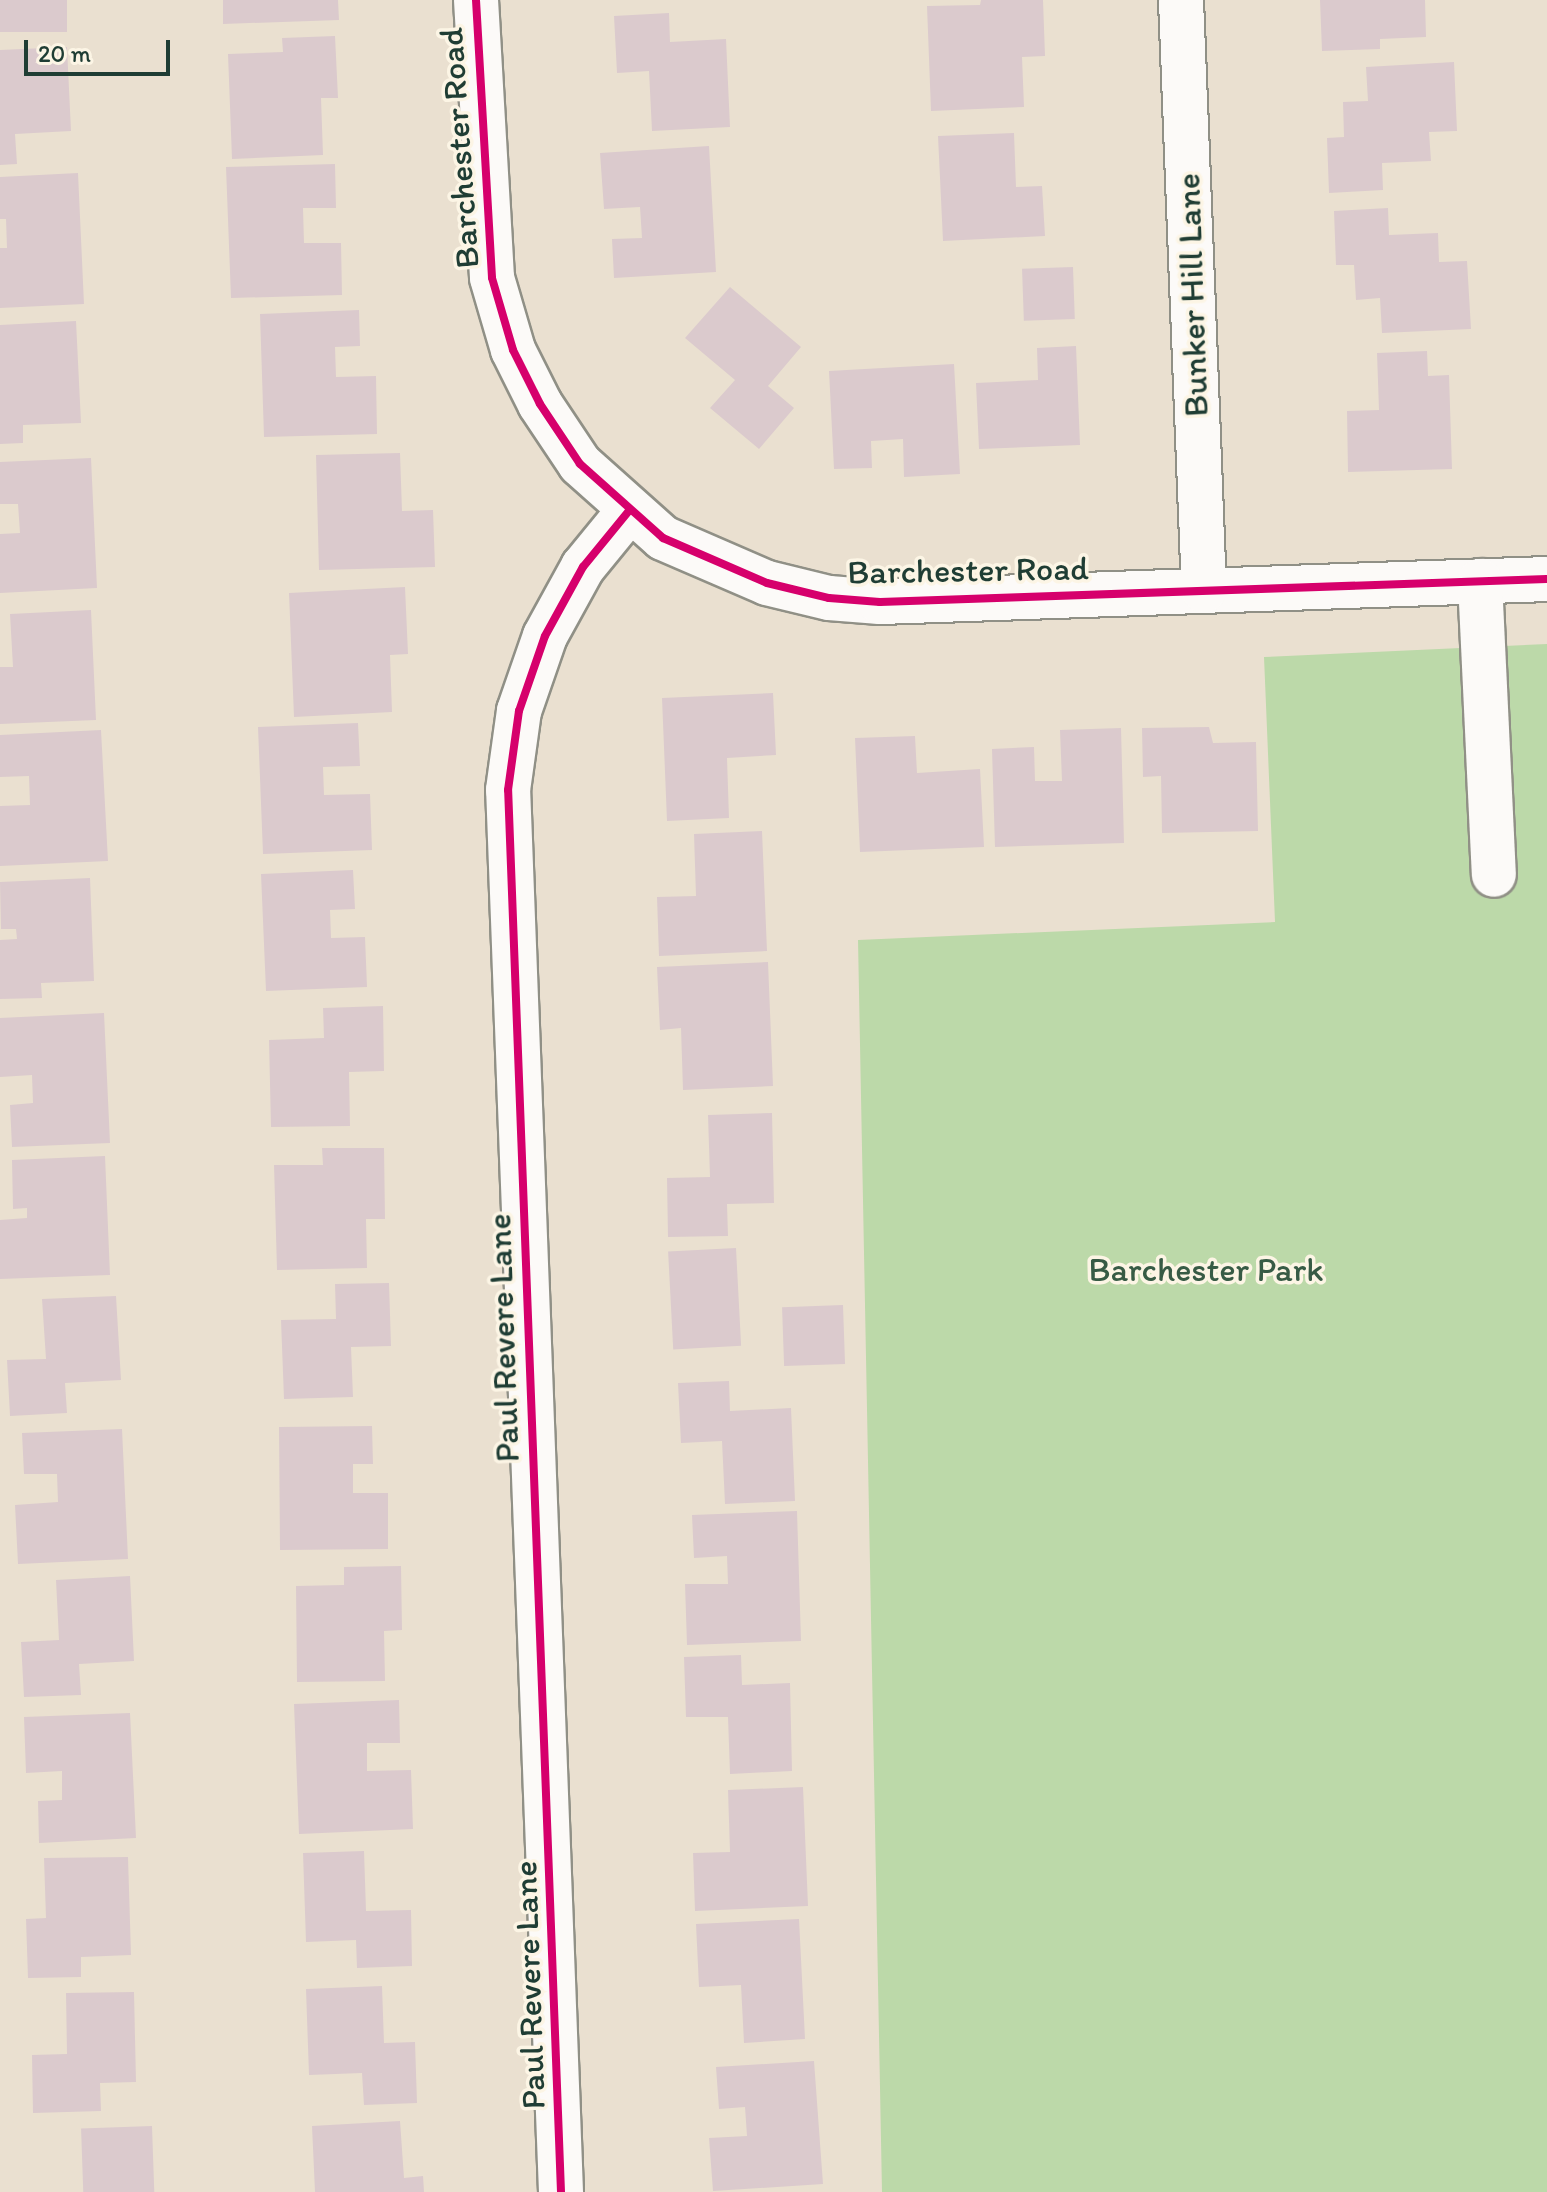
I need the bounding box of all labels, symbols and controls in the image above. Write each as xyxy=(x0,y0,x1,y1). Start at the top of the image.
scale bar xyxy=(28,24,174,74)
street label: Barchester Road xyxy=(430,26,488,270)
text: 20 m xyxy=(38,39,91,68)
street label: Bunker Hill Lane xyxy=(1167,172,1217,418)
street label: Barchester Road xyxy=(847,547,1089,593)
street label: Paul Revere Lane xyxy=(478,1214,528,1462)
park label: Barchester Park xyxy=(1088,1250,1324,1290)
street label: Paul Revere Lane xyxy=(504,1861,554,2109)

